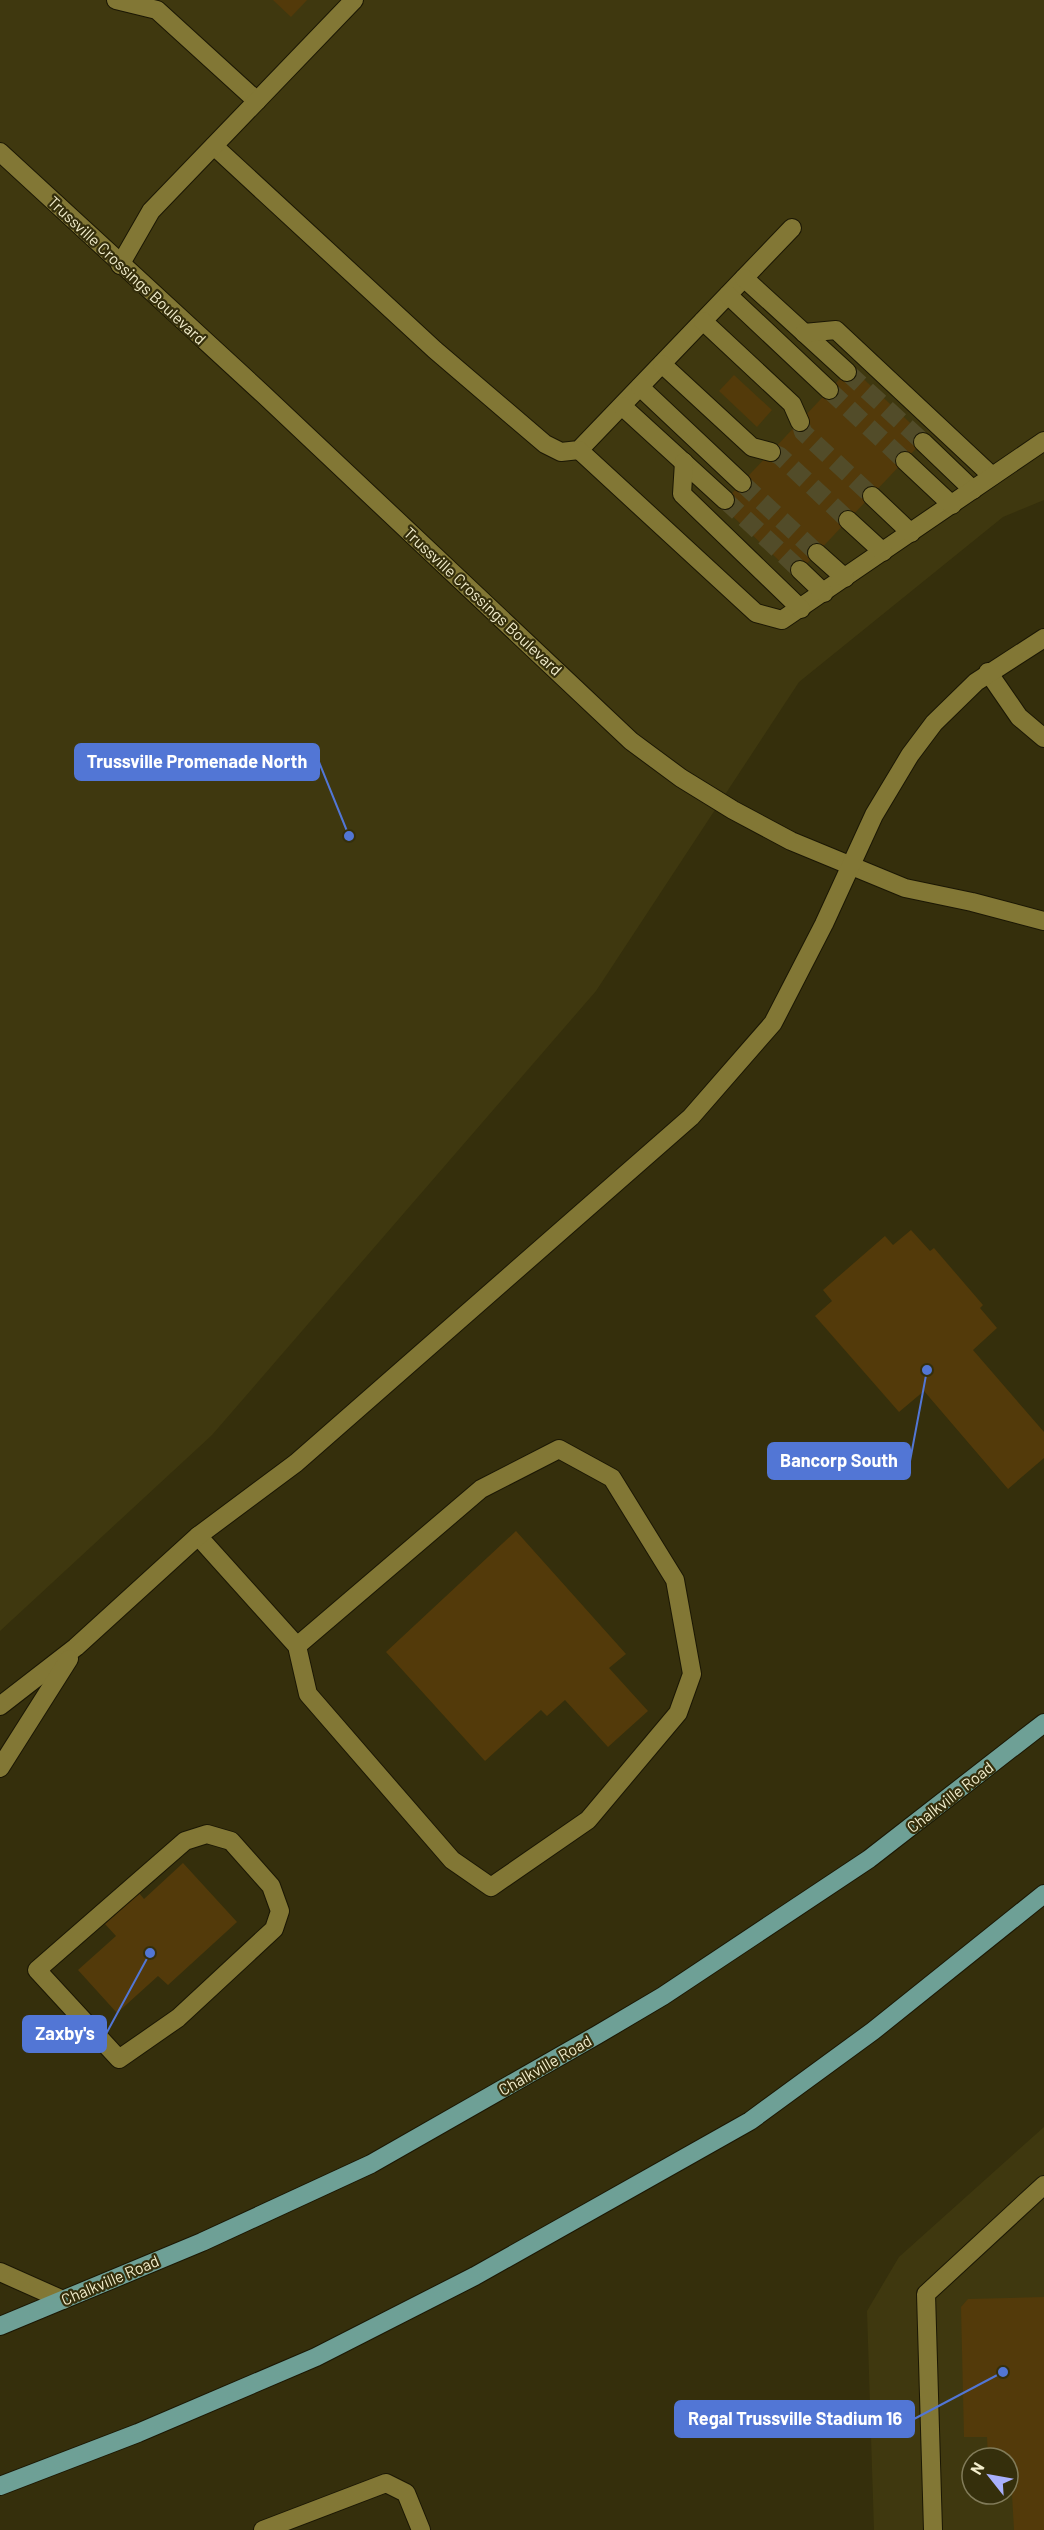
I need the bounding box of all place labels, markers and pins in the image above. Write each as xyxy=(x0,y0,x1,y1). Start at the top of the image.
callout: Trussville Promenade North xyxy=(75,744,319,780)
callout: Bancorp South xyxy=(768,1443,910,1479)
callout: Zaxby's xyxy=(23,2016,106,2052)
callout: Regal Trussville Stadium 16 xyxy=(675,2401,914,2437)

